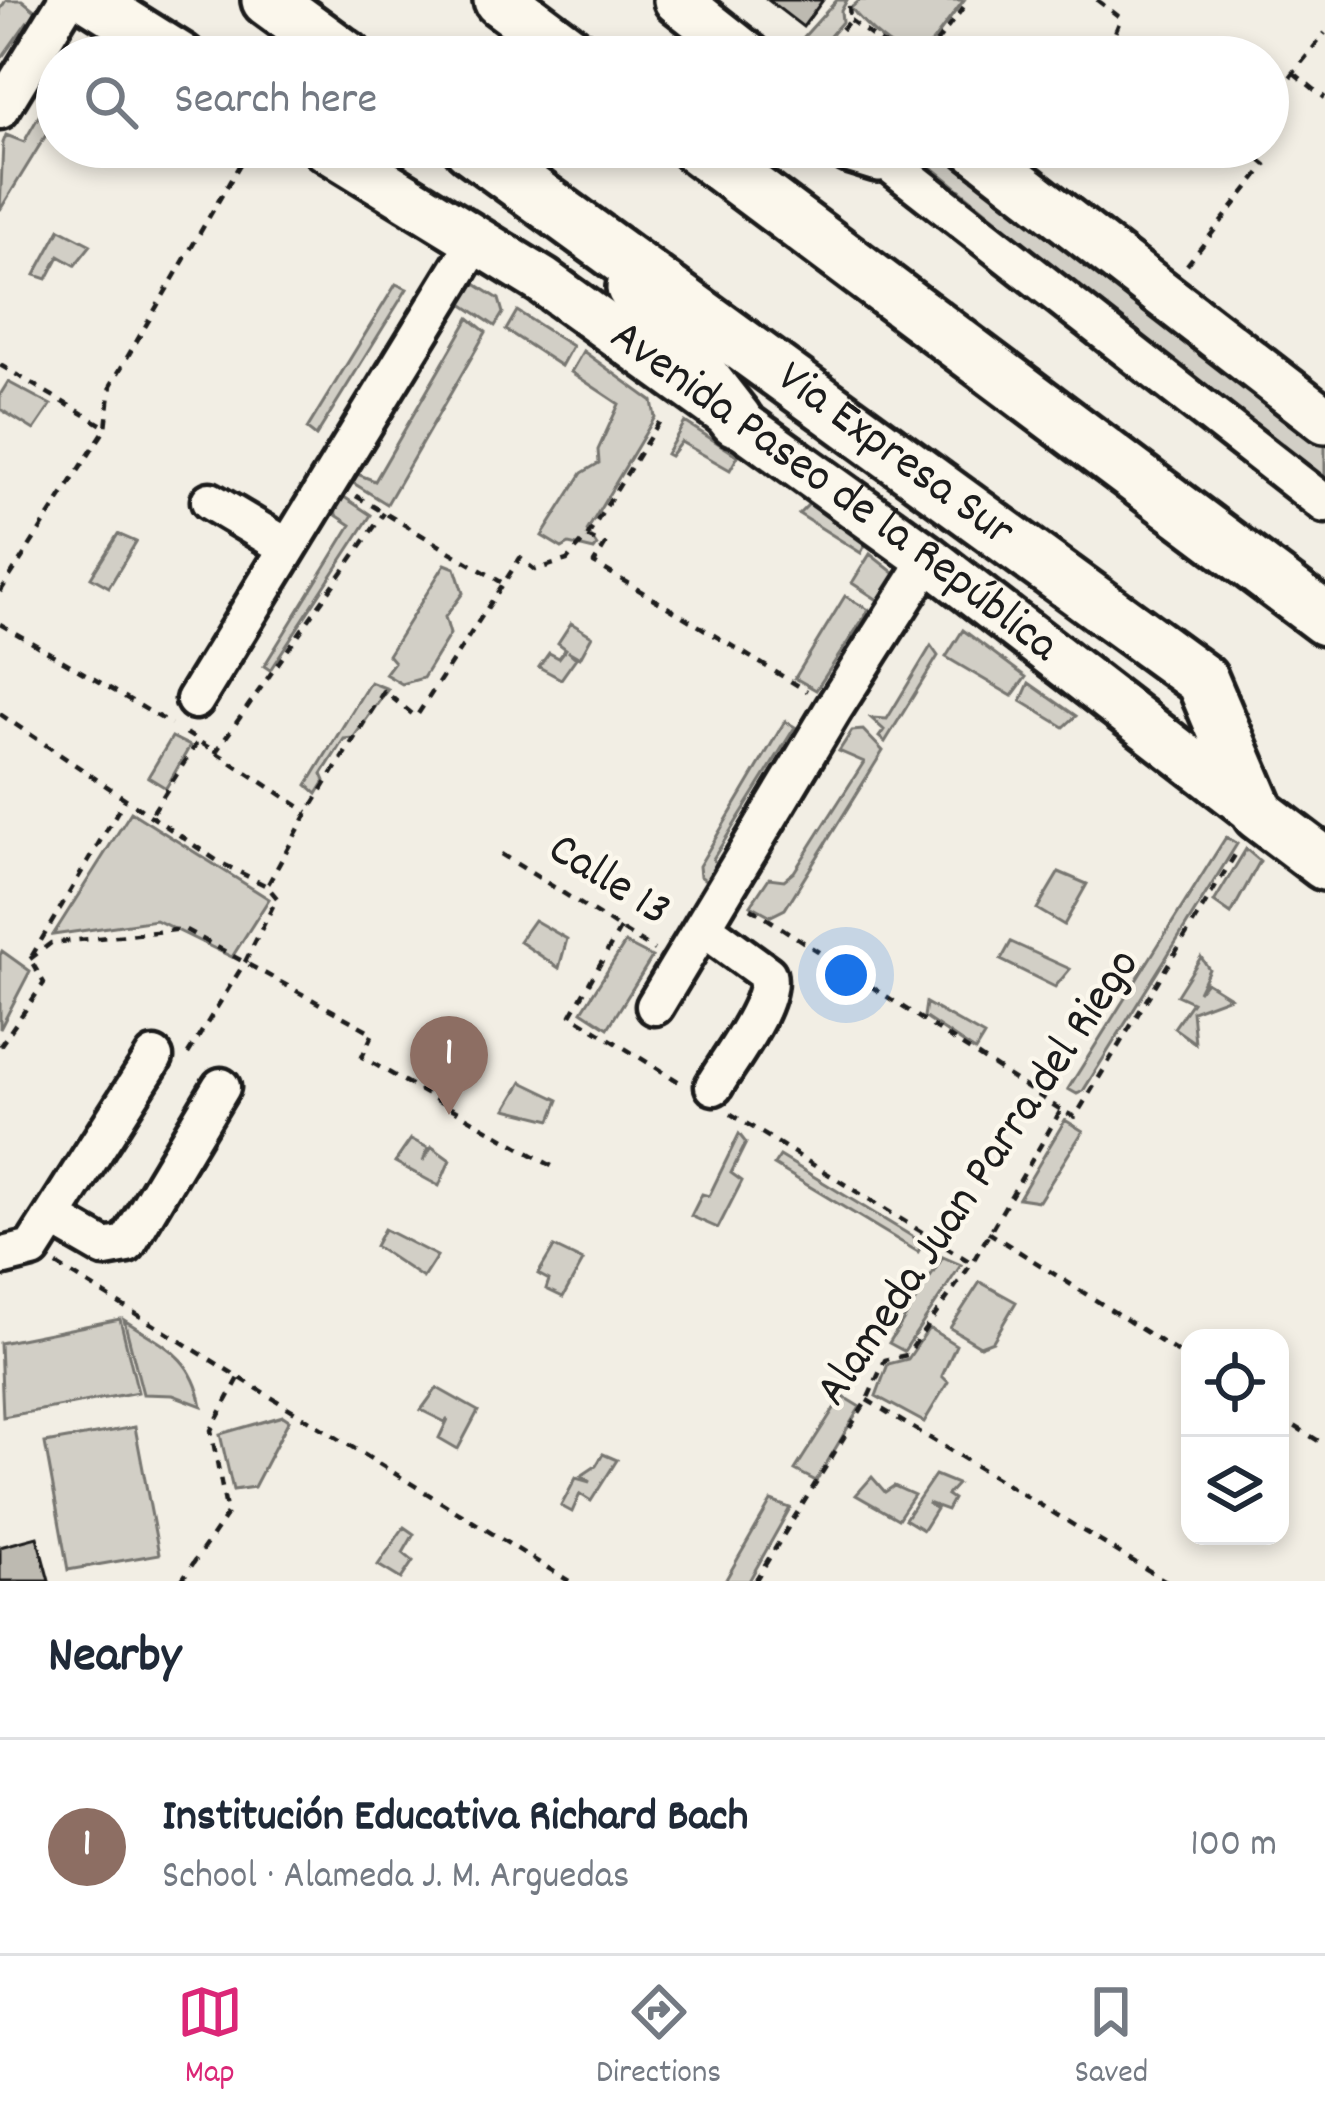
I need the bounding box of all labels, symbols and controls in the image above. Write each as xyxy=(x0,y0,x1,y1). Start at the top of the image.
search box xyxy=(36,36,1289,168)
icon: search xyxy=(78,69,144,135)
text: Search here xyxy=(174,70,377,134)
street label: Avenida Paseo de la República xyxy=(594,304,1074,682)
street label: Via Expresa Sur xyxy=(761,346,1028,566)
street label: Calle 13 xyxy=(533,817,683,947)
street label: Alameda Juan Parra del Riego xyxy=(801,936,1159,1422)
your location xyxy=(816,945,876,1005)
pin: 1 xyxy=(410,1016,488,1115)
map controls xyxy=(1181,1329,1289,1545)
button: locate xyxy=(1181,1329,1289,1437)
button: layers xyxy=(1181,1437,1289,1545)
text: Nearby xyxy=(48,1623,181,1695)
text: Institución Educativa Richard Bach xyxy=(162,1787,748,1851)
text: 1 xyxy=(83,1819,91,1874)
text: 100 m xyxy=(1190,1819,1277,1874)
text: School · Alameda J. M. Arguedas xyxy=(162,1851,630,1906)
tab: Map xyxy=(177,1979,243,2098)
tab: Directions xyxy=(596,1979,721,2098)
tab: Saved xyxy=(1075,1979,1148,2098)

